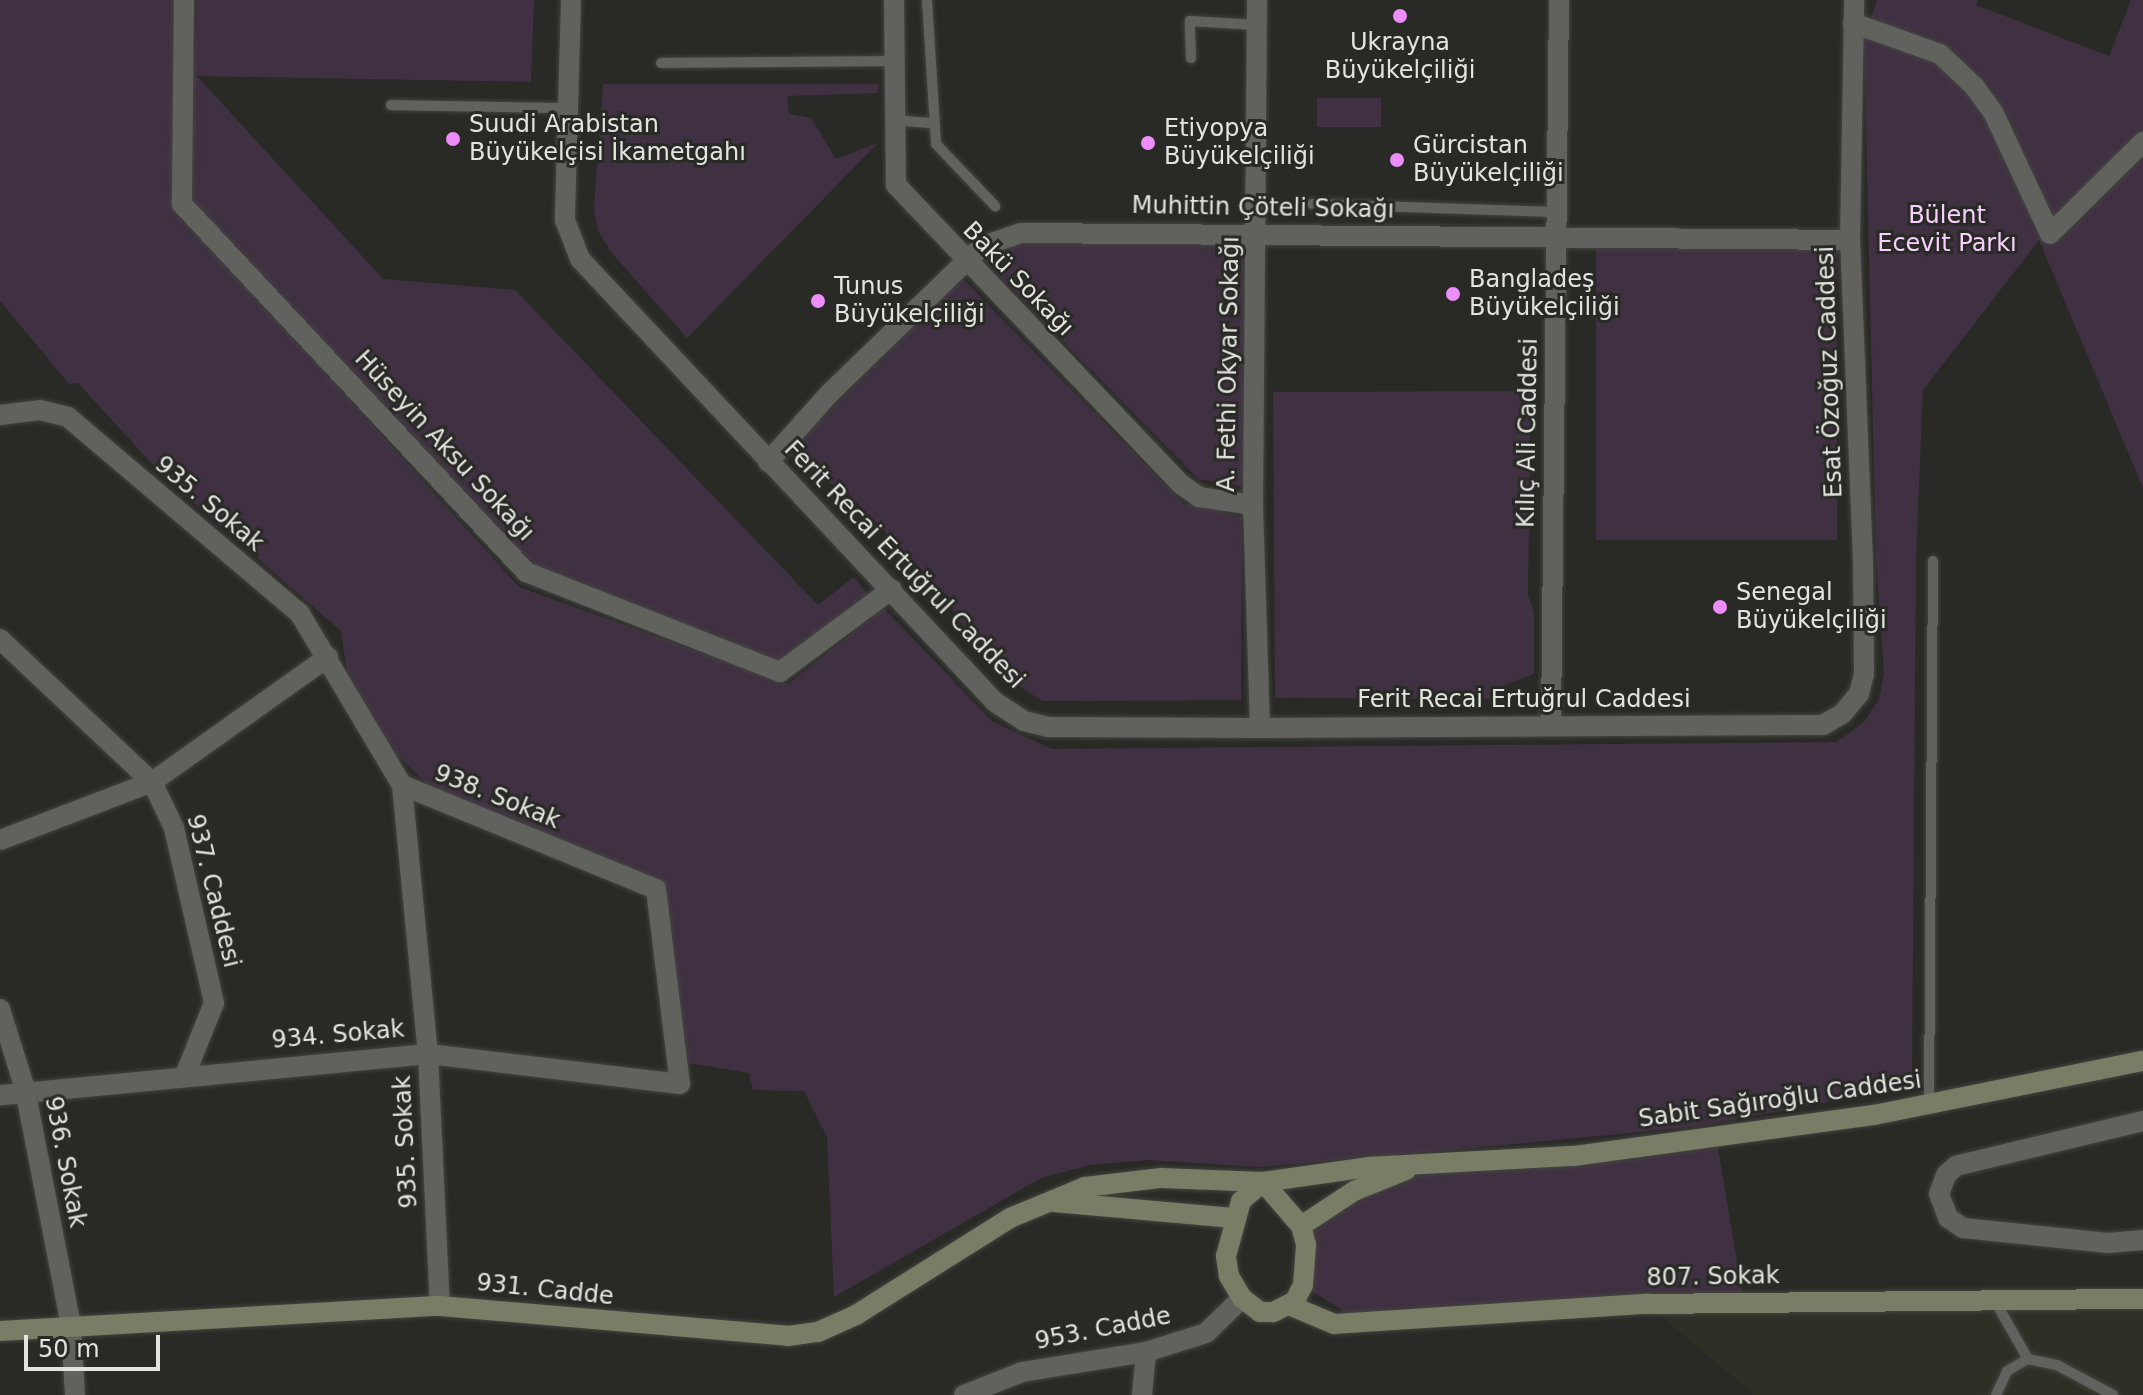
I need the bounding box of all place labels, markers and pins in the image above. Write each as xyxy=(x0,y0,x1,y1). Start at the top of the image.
marker: Ukrayna Büyükelçiliği xyxy=(1391,7,1409,25)
place label: Ukrayna Büyükelçiliği xyxy=(1325,29,1475,85)
place label: Suudi Arabistan Büyükelçisi İkametgahı xyxy=(469,111,746,167)
place label: Etiyopya Büyükelçiliği xyxy=(1164,115,1315,171)
marker: Suudi Arabistan Büyükelçisi İkametgahı xyxy=(444,130,462,148)
place label: Gürcistan Büyükelçiliği xyxy=(1413,132,1564,188)
marker: Etiyopya Büyükelçiliği xyxy=(1139,134,1157,152)
marker: Gürcistan Büyükelçiliği xyxy=(1388,151,1406,169)
place label: Bangladeş Büyükelçiliği xyxy=(1469,266,1620,322)
place label: Tunus Büyükelçiliği xyxy=(834,273,985,329)
marker: Bangladeş Büyükelçiliği xyxy=(1444,285,1462,303)
marker: Tunus Büyükelçiliği xyxy=(809,292,827,310)
place label: Senegal Büyükelçiliği xyxy=(1736,579,1887,635)
marker: Senegal Büyükelçiliği xyxy=(1711,598,1729,616)

